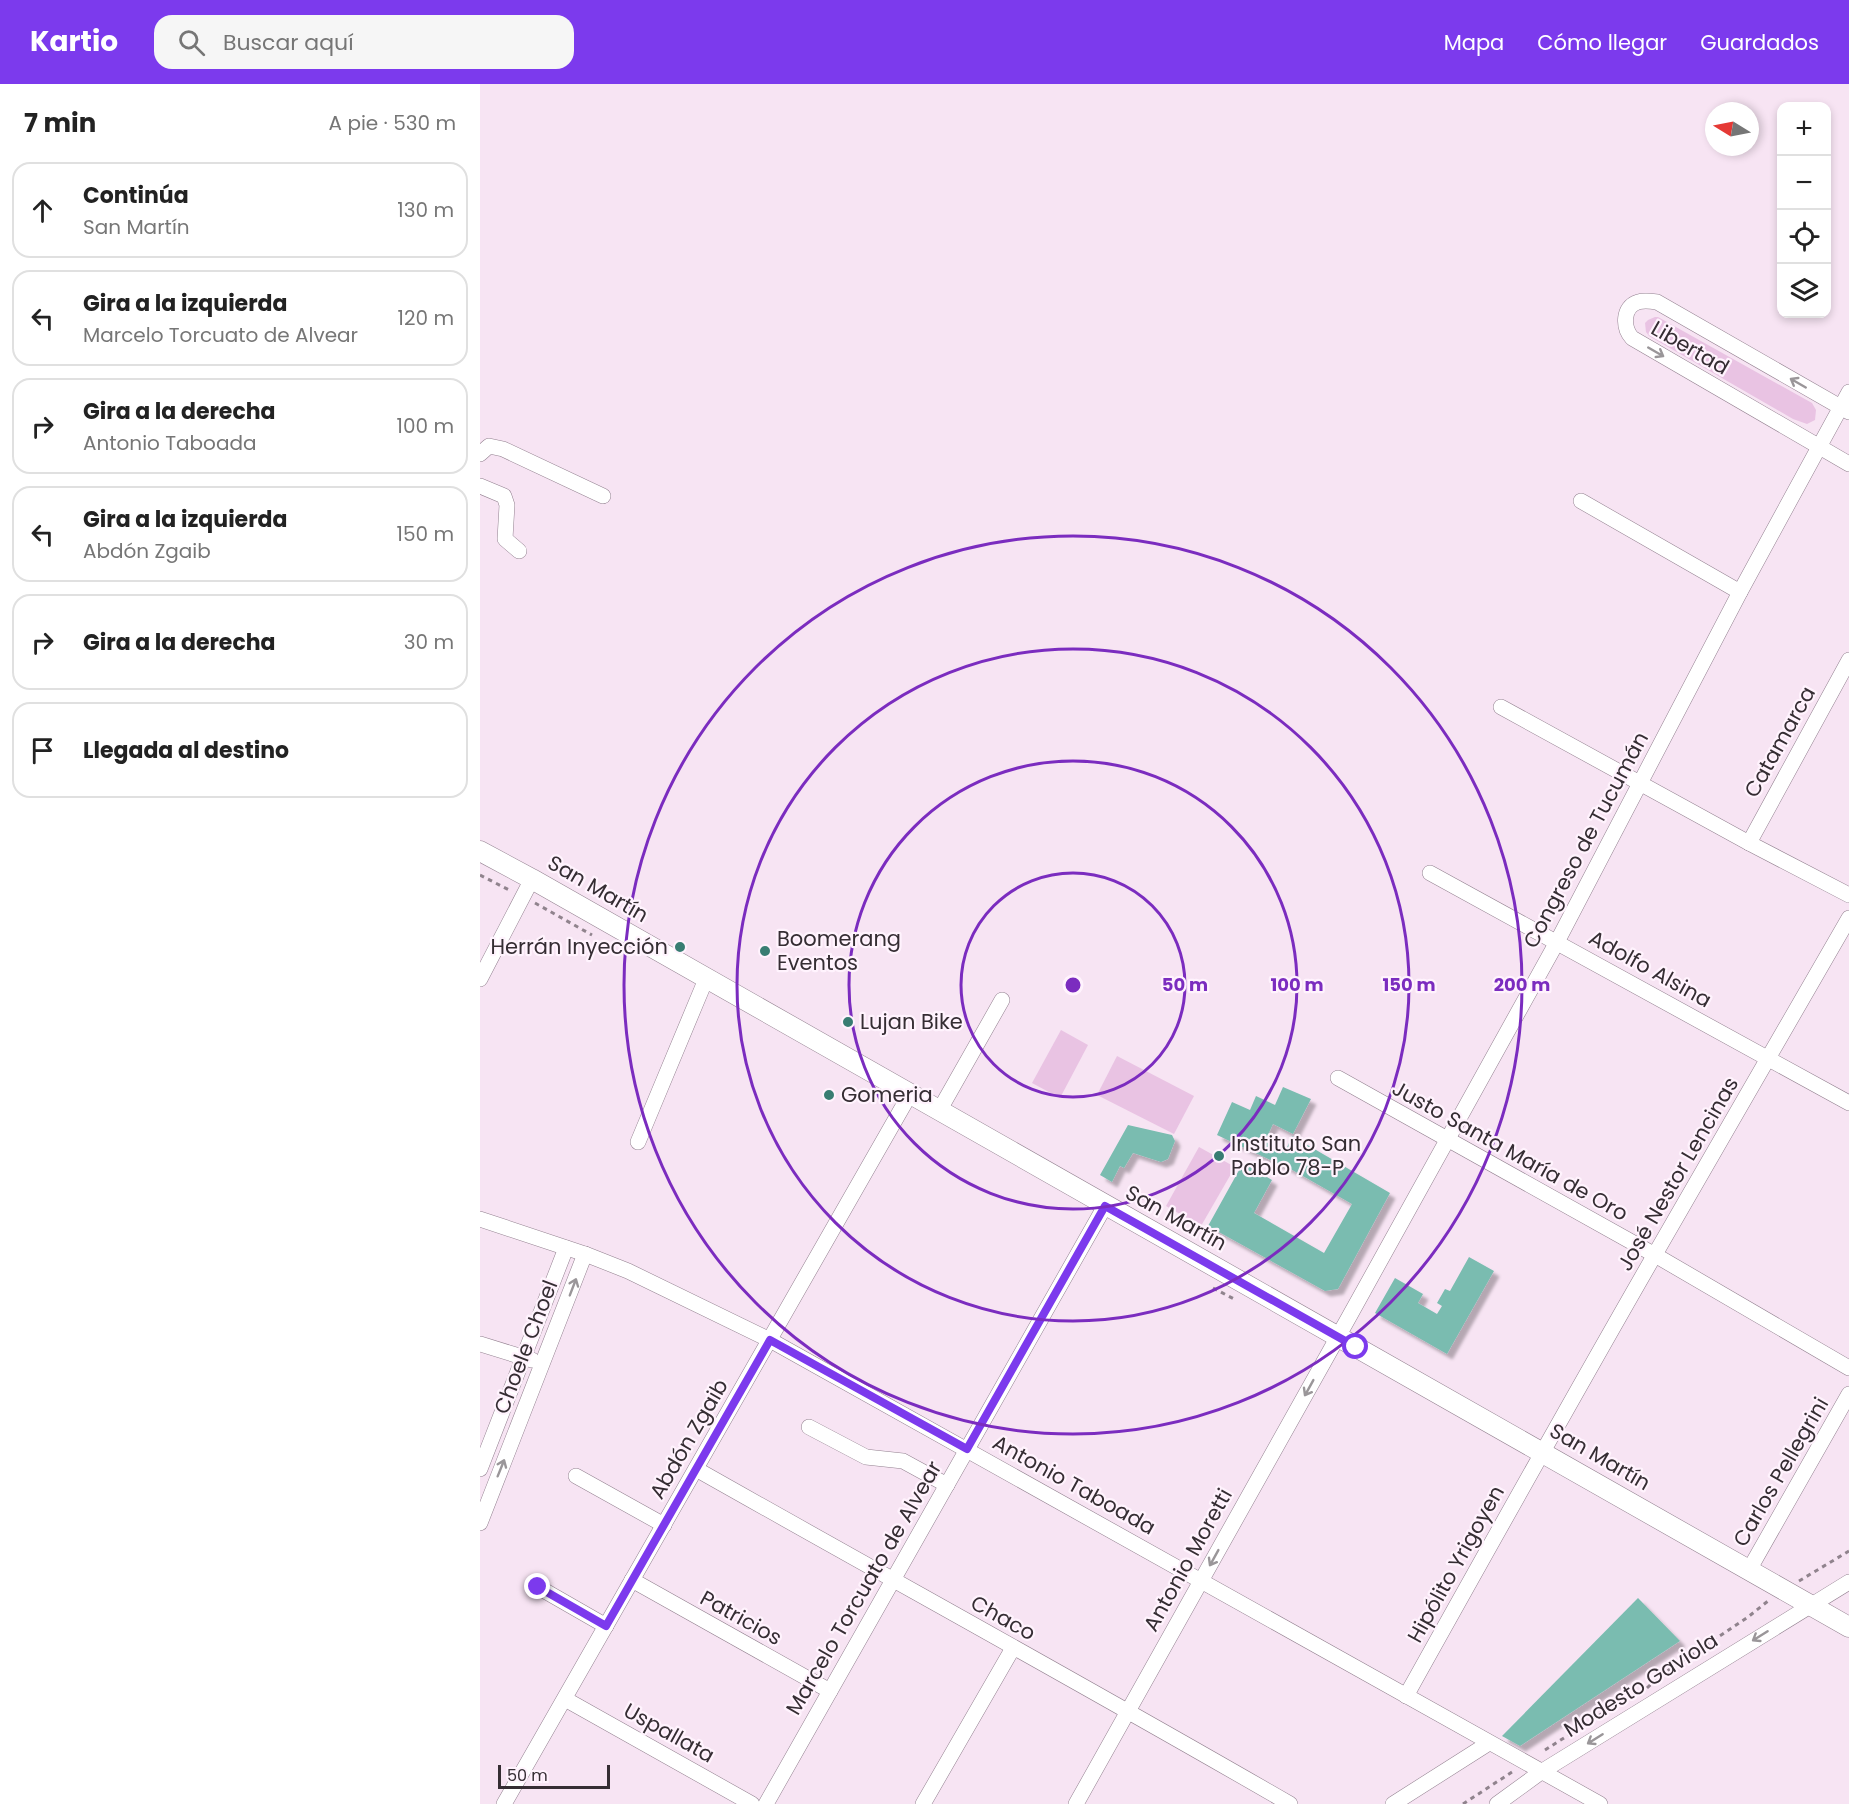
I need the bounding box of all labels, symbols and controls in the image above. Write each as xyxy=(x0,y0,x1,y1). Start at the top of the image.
search box xyxy=(154,15,574,69)
text: Kartio xyxy=(30,22,118,61)
icon: search xyxy=(175,26,208,59)
text: Buscar aquí xyxy=(223,27,354,58)
text: Mapa xyxy=(1444,28,1504,57)
text: Cómo llegar xyxy=(1537,28,1667,57)
text: Guardados xyxy=(1700,28,1819,57)
north arrow xyxy=(1705,102,1759,156)
map controls xyxy=(1777,102,1831,318)
button: + xyxy=(1777,102,1831,156)
text: 7 min xyxy=(24,105,96,141)
text: A pie · 530 m xyxy=(329,109,456,137)
button: − xyxy=(1777,156,1831,210)
text: Continúa xyxy=(83,180,189,211)
icon: ahead xyxy=(26,194,59,227)
text: 130 m xyxy=(397,196,454,224)
button: locate xyxy=(1777,210,1831,264)
text: San Martín xyxy=(83,213,190,241)
button: layers xyxy=(1777,264,1831,318)
text: Gira a la izquierda xyxy=(83,288,287,319)
icon: left xyxy=(26,302,59,335)
text: 120 m xyxy=(398,304,454,332)
street label: Libertad xyxy=(1646,314,1734,381)
text: Marcelo Torcuato de Alvear xyxy=(83,321,358,349)
one-way arrow xyxy=(1647,347,1664,359)
one-way arrow xyxy=(1790,377,1807,389)
text: Gira a la derecha xyxy=(83,396,276,427)
icon: right xyxy=(26,410,59,443)
text: 100 m xyxy=(397,412,454,440)
text: Antonio Taboada xyxy=(83,429,256,457)
text: Gira a la izquierda xyxy=(83,504,287,535)
icon: left xyxy=(26,518,59,551)
text: 150 m xyxy=(397,520,454,548)
text: Abdón Zgaib xyxy=(83,537,211,565)
icon: right xyxy=(26,626,59,659)
text: Gira a la derecha xyxy=(83,627,276,658)
text: 30 m xyxy=(404,628,454,656)
street label: Catamarca xyxy=(1737,681,1822,803)
street label: Congreso de Tucumán xyxy=(1516,726,1655,953)
icon: arrive xyxy=(26,734,59,767)
text: Llegada al destino xyxy=(83,735,289,766)
street label: San Martín xyxy=(543,848,654,929)
street label: Adolfo Alsina xyxy=(1584,923,1717,1014)
place label: Boomerang Eventos xyxy=(777,924,901,977)
place label: Herrán Inyección xyxy=(491,932,668,961)
marker: Herrán Inyección xyxy=(673,940,687,954)
marker: Boomerang Eventos xyxy=(758,944,772,958)
text: 50 m xyxy=(1162,972,1208,997)
text: 100 m xyxy=(1270,972,1324,997)
text: 150 m xyxy=(1382,972,1436,997)
text: 200 m xyxy=(1494,972,1550,997)
centre of rings xyxy=(1063,975,1083,995)
place label: Lujan Bike xyxy=(860,1007,963,1036)
marker: Lujan Bike xyxy=(841,1015,855,1029)
street label: José Nestor Lencinas xyxy=(1610,1071,1745,1276)
street label: Justo Santa María de Oro xyxy=(1387,1074,1633,1228)
place label: Gomeria xyxy=(841,1080,933,1109)
marker: Gomeria xyxy=(822,1088,836,1102)
place label: Instituto San Pablo 78-P xyxy=(1231,1129,1361,1182)
marker: Instituto San Pablo 78-P xyxy=(1212,1149,1226,1163)
street label: San Martín xyxy=(1120,1178,1232,1257)
street label: Choele Choel xyxy=(487,1276,564,1418)
one-way arrow xyxy=(568,1278,579,1296)
route start xyxy=(1342,1333,1368,1359)
street label: Abdón Zgaib xyxy=(642,1373,735,1504)
one-way arrow xyxy=(1303,1378,1314,1396)
street label: Carlos Pellegrini xyxy=(1726,1392,1835,1552)
street label: San Martín xyxy=(1545,1416,1656,1497)
street label: Antonio Taboada xyxy=(988,1428,1161,1541)
street label: Marcelo Torcuato de Alvear xyxy=(779,1455,948,1720)
one-way arrow xyxy=(497,1459,508,1478)
street label: Hipólito Yrigoyen xyxy=(1400,1480,1511,1648)
street label: Antonio Moretti xyxy=(1136,1483,1239,1636)
one-way arrow xyxy=(1207,1549,1219,1566)
route end xyxy=(524,1573,550,1599)
street label: Patricios xyxy=(695,1583,787,1652)
street label: Chaco xyxy=(966,1588,1041,1647)
street label: Modesto Gaviola xyxy=(1558,1625,1723,1744)
one-way arrow xyxy=(1752,1630,1769,1643)
street label: Uspallata xyxy=(619,1696,720,1769)
one-way arrow xyxy=(1587,1733,1604,1745)
scale bar xyxy=(498,1762,610,1790)
text: 50 m xyxy=(507,1764,548,1787)

